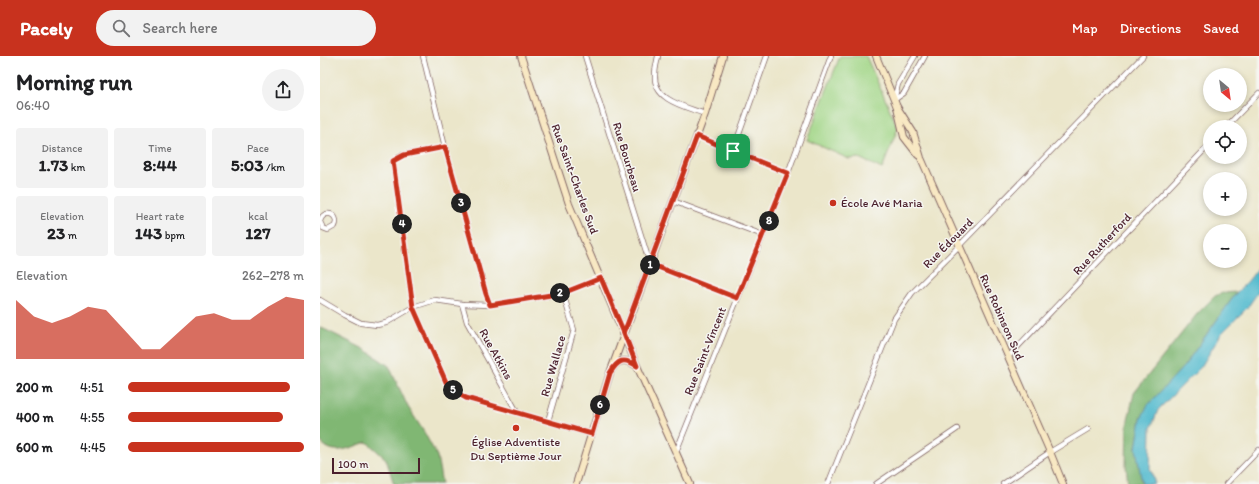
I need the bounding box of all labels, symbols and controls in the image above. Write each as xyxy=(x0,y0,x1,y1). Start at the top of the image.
search box xyxy=(96,10,376,46)
text: Pacely xyxy=(20,17,72,40)
icon: search xyxy=(110,17,132,39)
text: Search here xyxy=(142,19,218,37)
text: Map xyxy=(1072,20,1098,37)
text: Directions xyxy=(1120,20,1181,37)
text: Saved xyxy=(1203,20,1239,37)
north arrow xyxy=(1203,68,1247,112)
map controls xyxy=(1203,68,1247,268)
text: Morning run xyxy=(16,69,132,96)
button: share xyxy=(262,69,304,111)
text: 06:40 xyxy=(16,98,50,113)
street label: Rue Bourbeau xyxy=(610,120,644,194)
button: locate xyxy=(1203,120,1247,164)
street label: Rue Saint-Charles Sud xyxy=(549,122,602,236)
pin xyxy=(716,134,750,168)
icon: arrive xyxy=(722,140,744,162)
text: Distance xyxy=(41,142,83,155)
text: Time xyxy=(148,142,172,155)
text: Pace xyxy=(247,142,269,155)
text: 1.73 xyxy=(39,155,68,175)
text: 8:44 xyxy=(143,155,177,175)
text: 5:03 xyxy=(231,155,264,175)
text: km xyxy=(68,161,85,174)
text: /km xyxy=(264,161,285,174)
button: + xyxy=(1203,172,1247,216)
pin: 3 xyxy=(451,193,471,213)
text: 3 xyxy=(458,196,464,209)
place label: École Avé Maria xyxy=(841,196,923,210)
marker: École Avé Maria xyxy=(828,198,838,208)
text: Elevation xyxy=(40,210,84,223)
text: Heart rate xyxy=(136,210,184,223)
text: kcal xyxy=(248,210,268,223)
street label: Rue Rutherford xyxy=(1070,210,1134,278)
pin: 8 xyxy=(759,211,779,231)
pin: 4 xyxy=(392,214,412,234)
text: 8 xyxy=(766,214,772,227)
street label: Rue Édouard xyxy=(920,215,976,271)
text: 4 xyxy=(399,217,405,230)
text: 23 xyxy=(47,223,65,243)
text: 143 xyxy=(135,223,162,243)
text: 127 xyxy=(245,223,271,243)
button: − xyxy=(1203,224,1247,268)
text: m xyxy=(65,229,77,242)
text: bpm xyxy=(162,229,185,242)
pin: 1 xyxy=(640,255,660,275)
text: 1 xyxy=(647,258,653,271)
text: Elevation xyxy=(16,268,68,283)
text: 262–278 m xyxy=(242,268,304,283)
street label: Rue Robinson Sud xyxy=(977,272,1027,363)
pin: 2 xyxy=(550,283,570,303)
text: 2 xyxy=(557,286,563,299)
street label: Rue Saint-Vincent xyxy=(681,305,729,397)
street label: Rue Atkins xyxy=(476,326,516,382)
street label: Rue Wallace xyxy=(538,333,569,398)
text: 200 m xyxy=(16,380,53,395)
text: 4:51 xyxy=(80,380,104,395)
pin: 5 xyxy=(443,380,463,400)
text: 5 xyxy=(450,383,456,396)
pin: 6 xyxy=(590,395,610,415)
text: 6 xyxy=(597,398,603,411)
text: 400 m xyxy=(16,410,54,425)
text: 4:55 xyxy=(80,410,105,425)
marker: Église Adventiste Du Septième Jour xyxy=(511,423,521,433)
place label: Église Adventiste Du Septième Jour xyxy=(470,435,562,463)
text: 600 m xyxy=(16,440,53,455)
text: 4:45 xyxy=(80,440,106,455)
scale bar xyxy=(332,456,420,475)
text: 100 m xyxy=(338,458,368,471)

